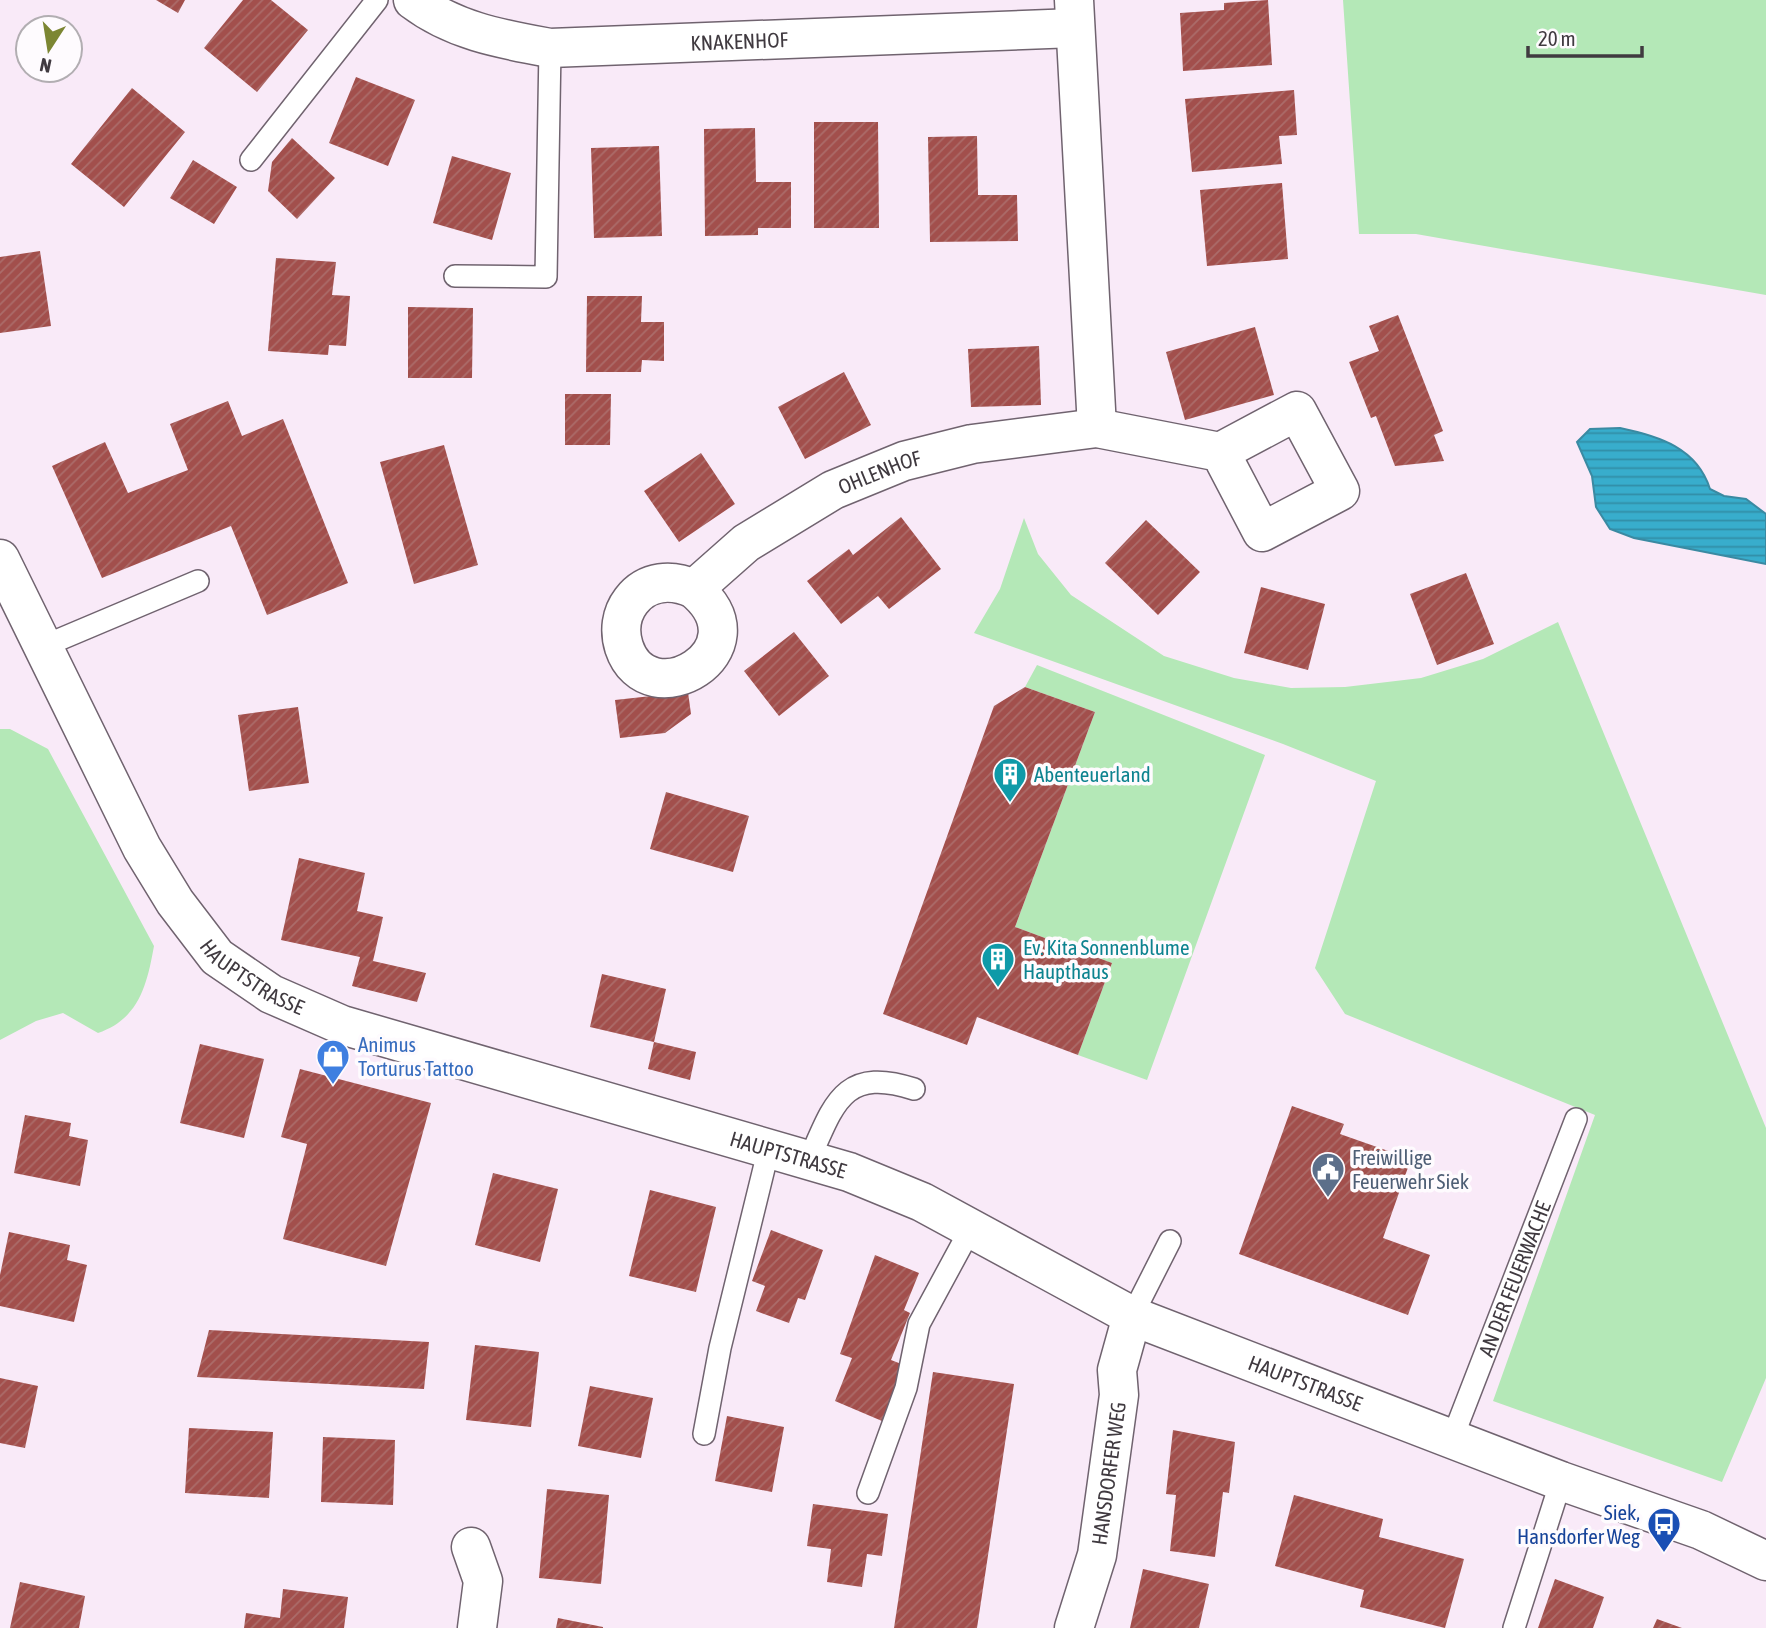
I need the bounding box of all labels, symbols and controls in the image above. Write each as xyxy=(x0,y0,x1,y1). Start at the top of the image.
north arrow xyxy=(14,14,84,84)
scale bar xyxy=(1528,14,1642,58)
text: 20 m xyxy=(1538,26,1576,50)
street label: KNAKENHOF xyxy=(690,27,789,55)
text: N xyxy=(38,54,53,78)
street label: OHLENHOF xyxy=(834,445,923,499)
building icon: Abenteuerland xyxy=(991,755,1029,804)
place label: Abenteuerland xyxy=(1034,762,1151,786)
street label: HAUPTSTRASSE xyxy=(196,934,308,1019)
place label: Ev. Kita Sonnenblume Haupthaus xyxy=(1023,935,1190,983)
building icon: Ev. Kita Sonnenblume Haupthaus xyxy=(979,940,1017,989)
place label: Animus Torturus Tattoo xyxy=(358,1032,474,1080)
shop icon: Animus Torturus Tattoo xyxy=(314,1037,352,1086)
street label: HAUPTSTRASSE xyxy=(727,1126,849,1183)
place label: Freiwillige Feuerwehr Siek xyxy=(1352,1145,1469,1193)
public building icon: Freiwillige Feuerwehr Siek xyxy=(1309,1150,1347,1199)
street label: AN DER FEUERWACHE xyxy=(1473,1198,1555,1360)
street label: HAUPTSTRASSE xyxy=(1245,1350,1366,1415)
street label: HANSDORFER WEG xyxy=(1087,1400,1130,1546)
place label: Siek, Hansdorfer Weg xyxy=(1517,1500,1640,1548)
bus stop icon: Siek, Hansdorfer Weg xyxy=(1645,1505,1683,1554)

